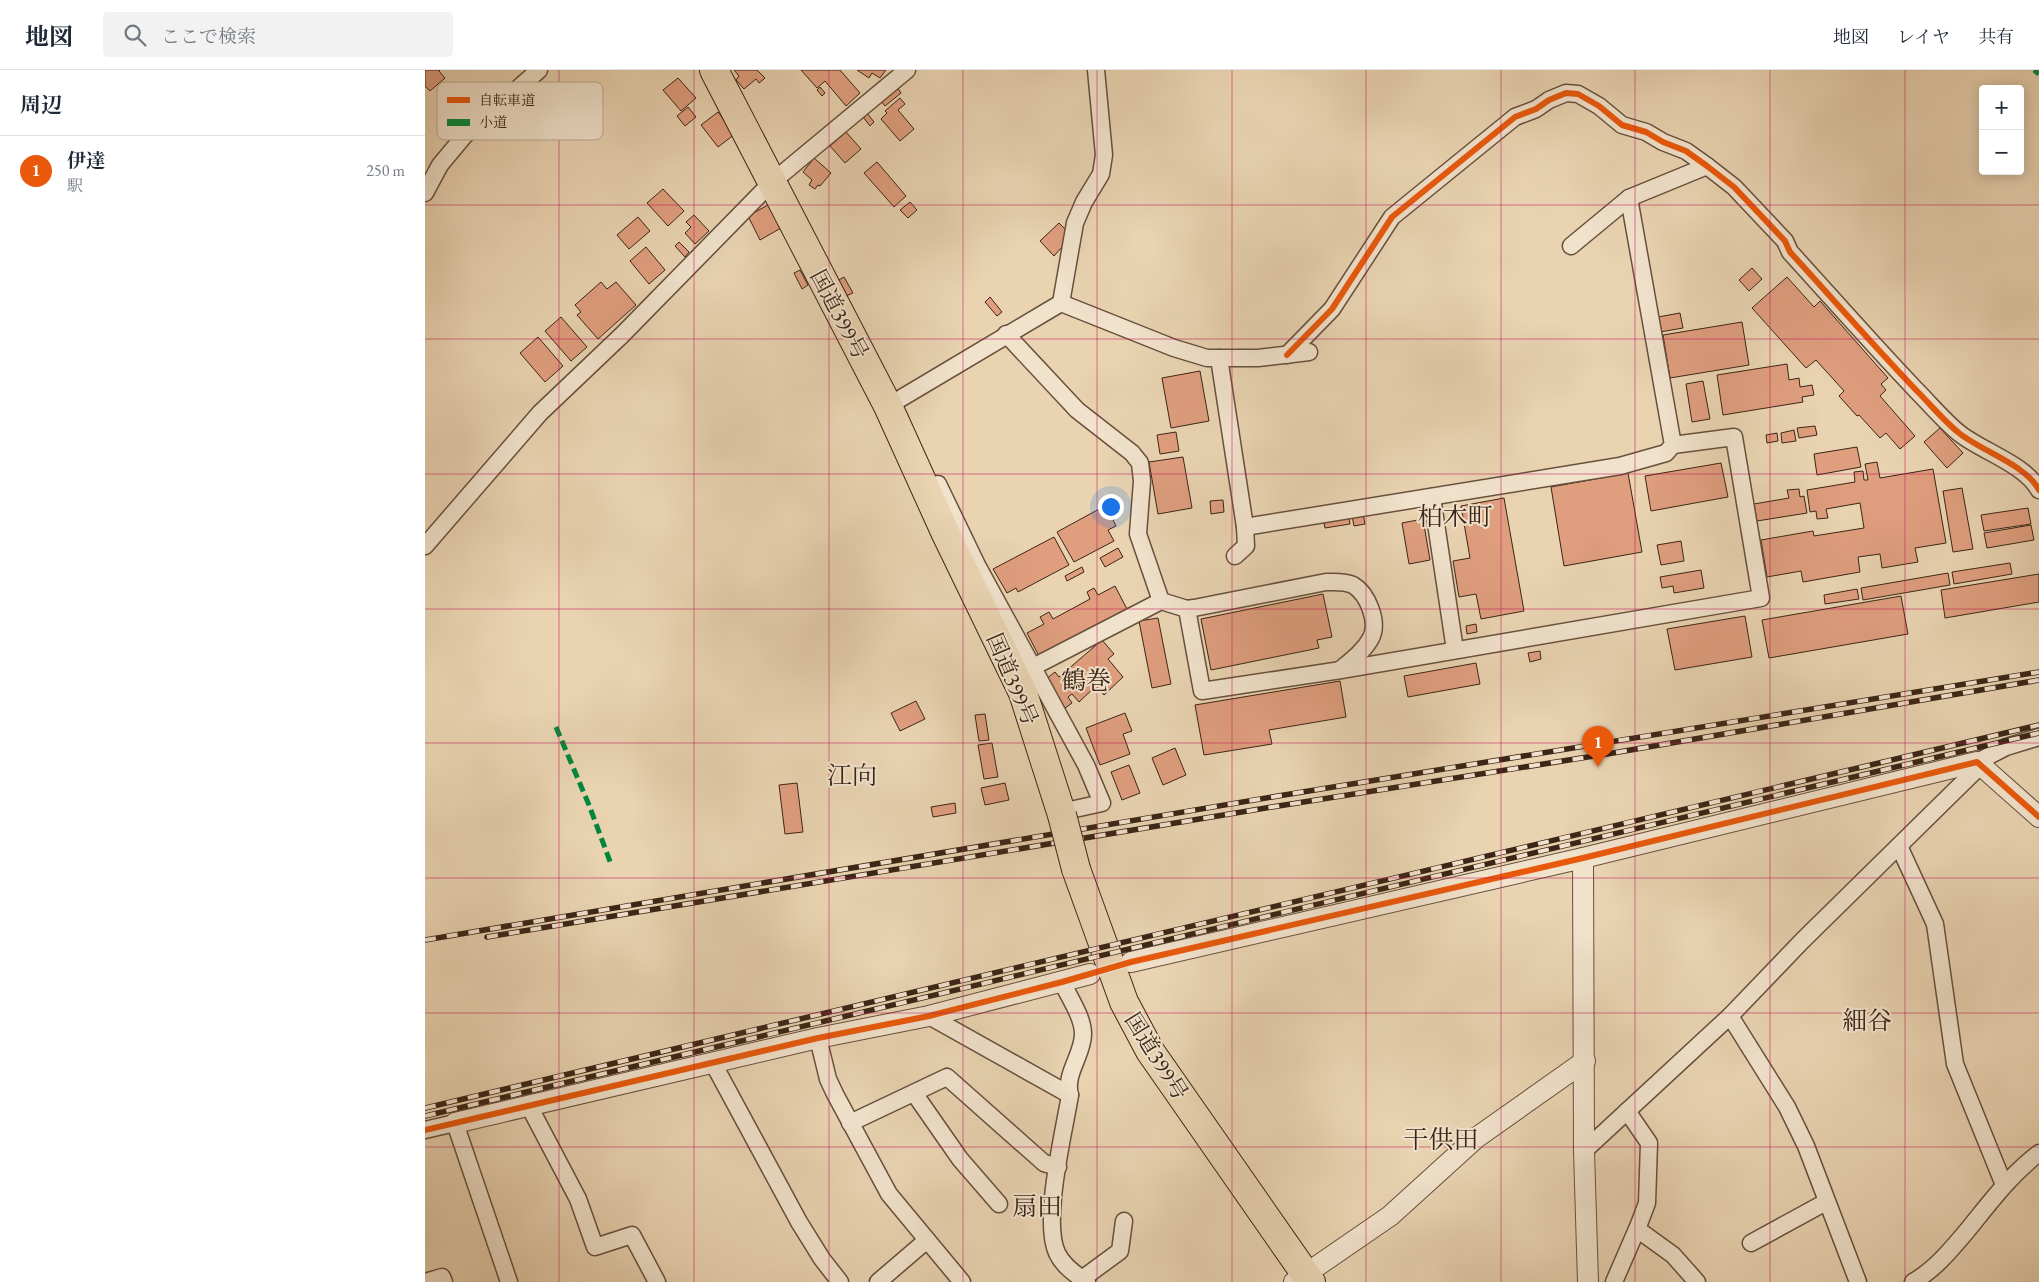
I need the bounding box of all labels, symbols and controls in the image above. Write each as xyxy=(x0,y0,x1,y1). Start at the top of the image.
search box xyxy=(103,12,453,57)
text: 地図 xyxy=(25,21,73,52)
icon: search xyxy=(121,21,149,49)
text: ここで検索 xyxy=(161,24,256,49)
text: 地図 xyxy=(1833,25,1869,48)
text: レイヤ xyxy=(1897,25,1950,48)
text: 共有 xyxy=(1978,25,2014,48)
legend xyxy=(437,82,603,140)
map controls xyxy=(1979,85,2024,175)
button: + xyxy=(1979,85,2024,130)
text: 周辺 xyxy=(20,91,62,118)
text: 自転車道 xyxy=(479,91,535,109)
text: 小道 xyxy=(479,113,507,131)
button: − xyxy=(1979,130,2024,175)
text: 伊達 xyxy=(67,148,105,173)
text: 1 xyxy=(32,160,40,181)
text: 250 m xyxy=(366,160,405,181)
text: 駅 xyxy=(67,175,83,196)
street label: 国道399号 xyxy=(804,264,875,364)
your location xyxy=(1098,494,1124,520)
district label: 柏木町 xyxy=(1417,500,1493,532)
street label: 国道399号 xyxy=(980,629,1045,730)
district label: 鶴巻 xyxy=(1061,664,1111,696)
pin: 1 xyxy=(1582,726,1614,767)
district label: 江向 xyxy=(827,759,877,791)
district label: 細谷 xyxy=(1842,1004,1892,1036)
street label: 国道399号 xyxy=(1118,1007,1195,1105)
district label: 干供田 xyxy=(1403,1123,1479,1155)
district label: 扇田 xyxy=(1012,1190,1062,1222)

